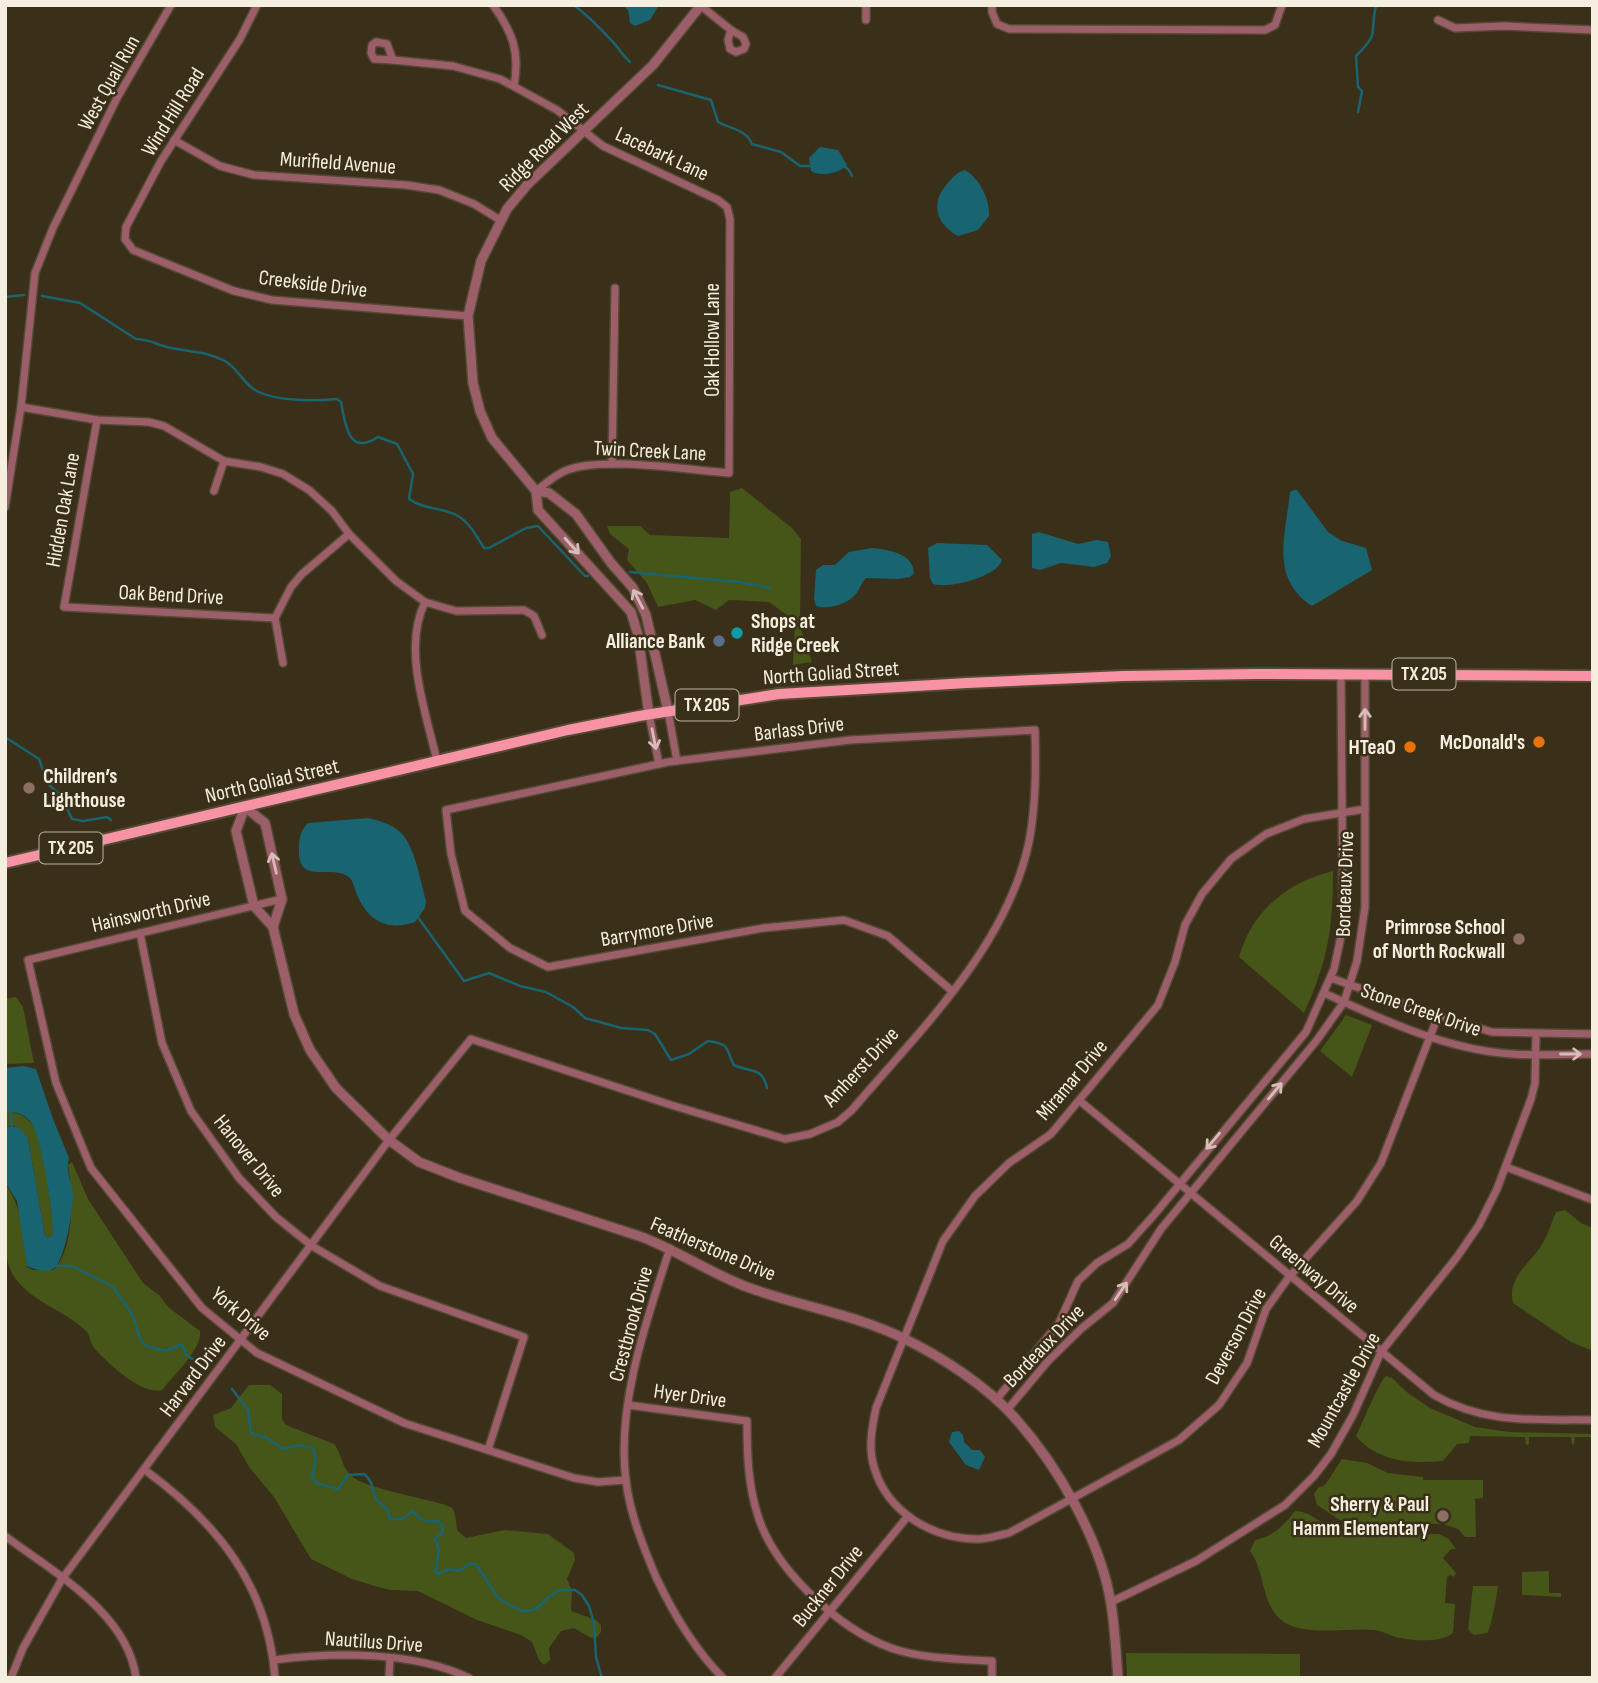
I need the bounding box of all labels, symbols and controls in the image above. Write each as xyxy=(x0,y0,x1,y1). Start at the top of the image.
street label: West Quail Run xyxy=(73,31,145,135)
street label: Wind Hill Road xyxy=(136,63,210,161)
street label: Ridge Road West xyxy=(494,97,594,197)
street label: Lacebark Lane xyxy=(611,122,713,186)
street label: Murifield Avenue xyxy=(279,146,397,180)
street label: Creekside Drive xyxy=(257,265,369,303)
street label: Oak Hollow Lane xyxy=(700,283,725,397)
street label: Twin Creek Lane xyxy=(593,436,707,466)
street label: Hidden Oak Lane xyxy=(41,451,85,569)
one-way arrow xyxy=(563,537,579,555)
street label: Oak Bend Drive xyxy=(118,580,224,610)
one-way arrow xyxy=(630,589,644,609)
place label: Shops at Ridge Creek xyxy=(751,609,840,658)
marker: Shops at Ridge Creek xyxy=(729,625,745,641)
place label: Alliance Bank xyxy=(605,629,705,654)
marker: Alliance Bank xyxy=(711,633,727,649)
street label: North Goliad Street xyxy=(762,656,900,690)
road number: TX 205 xyxy=(1392,659,1456,690)
road number: TX 205 xyxy=(676,690,738,720)
one-way arrow xyxy=(1358,707,1372,730)
street label: Barlass Drive xyxy=(753,711,845,747)
one-way arrow xyxy=(647,727,661,750)
place label: McDonald's xyxy=(1440,730,1525,755)
marker: McDonald's xyxy=(1531,734,1547,750)
place label: HTeaO xyxy=(1348,735,1396,760)
marker: HTeaO xyxy=(1402,739,1418,755)
street label: North Goliad Street xyxy=(203,753,341,809)
place label: Children’s Lighthouse xyxy=(43,764,125,813)
marker: Children’s Lighthouse xyxy=(21,780,37,796)
street label: Bordeaux Drive xyxy=(1331,831,1359,937)
road number: TX 205 xyxy=(40,832,102,863)
one-way arrow xyxy=(266,852,280,875)
street label: Hainsworth Drive xyxy=(89,886,213,938)
street label: Barrymore Drive xyxy=(599,908,715,952)
place label: Primrose School of North Rockwall xyxy=(1373,915,1505,964)
marker: Primrose School of North Rockwall xyxy=(1511,931,1527,947)
street label: Stone Creek Drive xyxy=(1358,978,1484,1042)
street label: Amherst Drive xyxy=(817,1022,904,1113)
street label: Miramar Drive xyxy=(1031,1035,1113,1125)
one-way arrow xyxy=(1559,1047,1582,1061)
one-way arrow xyxy=(1266,1082,1282,1100)
street label: Hanover Drive xyxy=(208,1110,290,1202)
one-way arrow xyxy=(1205,1132,1221,1150)
street label: Featherstone Drive xyxy=(647,1211,779,1287)
street label: Greenway Drive xyxy=(1264,1229,1364,1319)
street label: Crestbrook Drive xyxy=(604,1264,658,1384)
street label: York Drive xyxy=(206,1282,276,1346)
one-way arrow xyxy=(1114,1282,1129,1301)
street label: Deverson Drive xyxy=(1200,1283,1272,1389)
street label: Bordeaux Drive xyxy=(998,1299,1090,1393)
street label: Mountcastle Drive xyxy=(1302,1328,1386,1452)
street label: Harvard Drive xyxy=(154,1330,232,1422)
street label: Hyer Drive xyxy=(652,1379,728,1413)
place label: Sherry & Paul Hamm Elementary xyxy=(1292,1492,1429,1541)
marker: Sherry & Paul Hamm Elementary xyxy=(1435,1508,1451,1524)
street label: Buckner Drive xyxy=(787,1540,869,1632)
street label: Nautilus Drive xyxy=(324,1626,424,1658)

